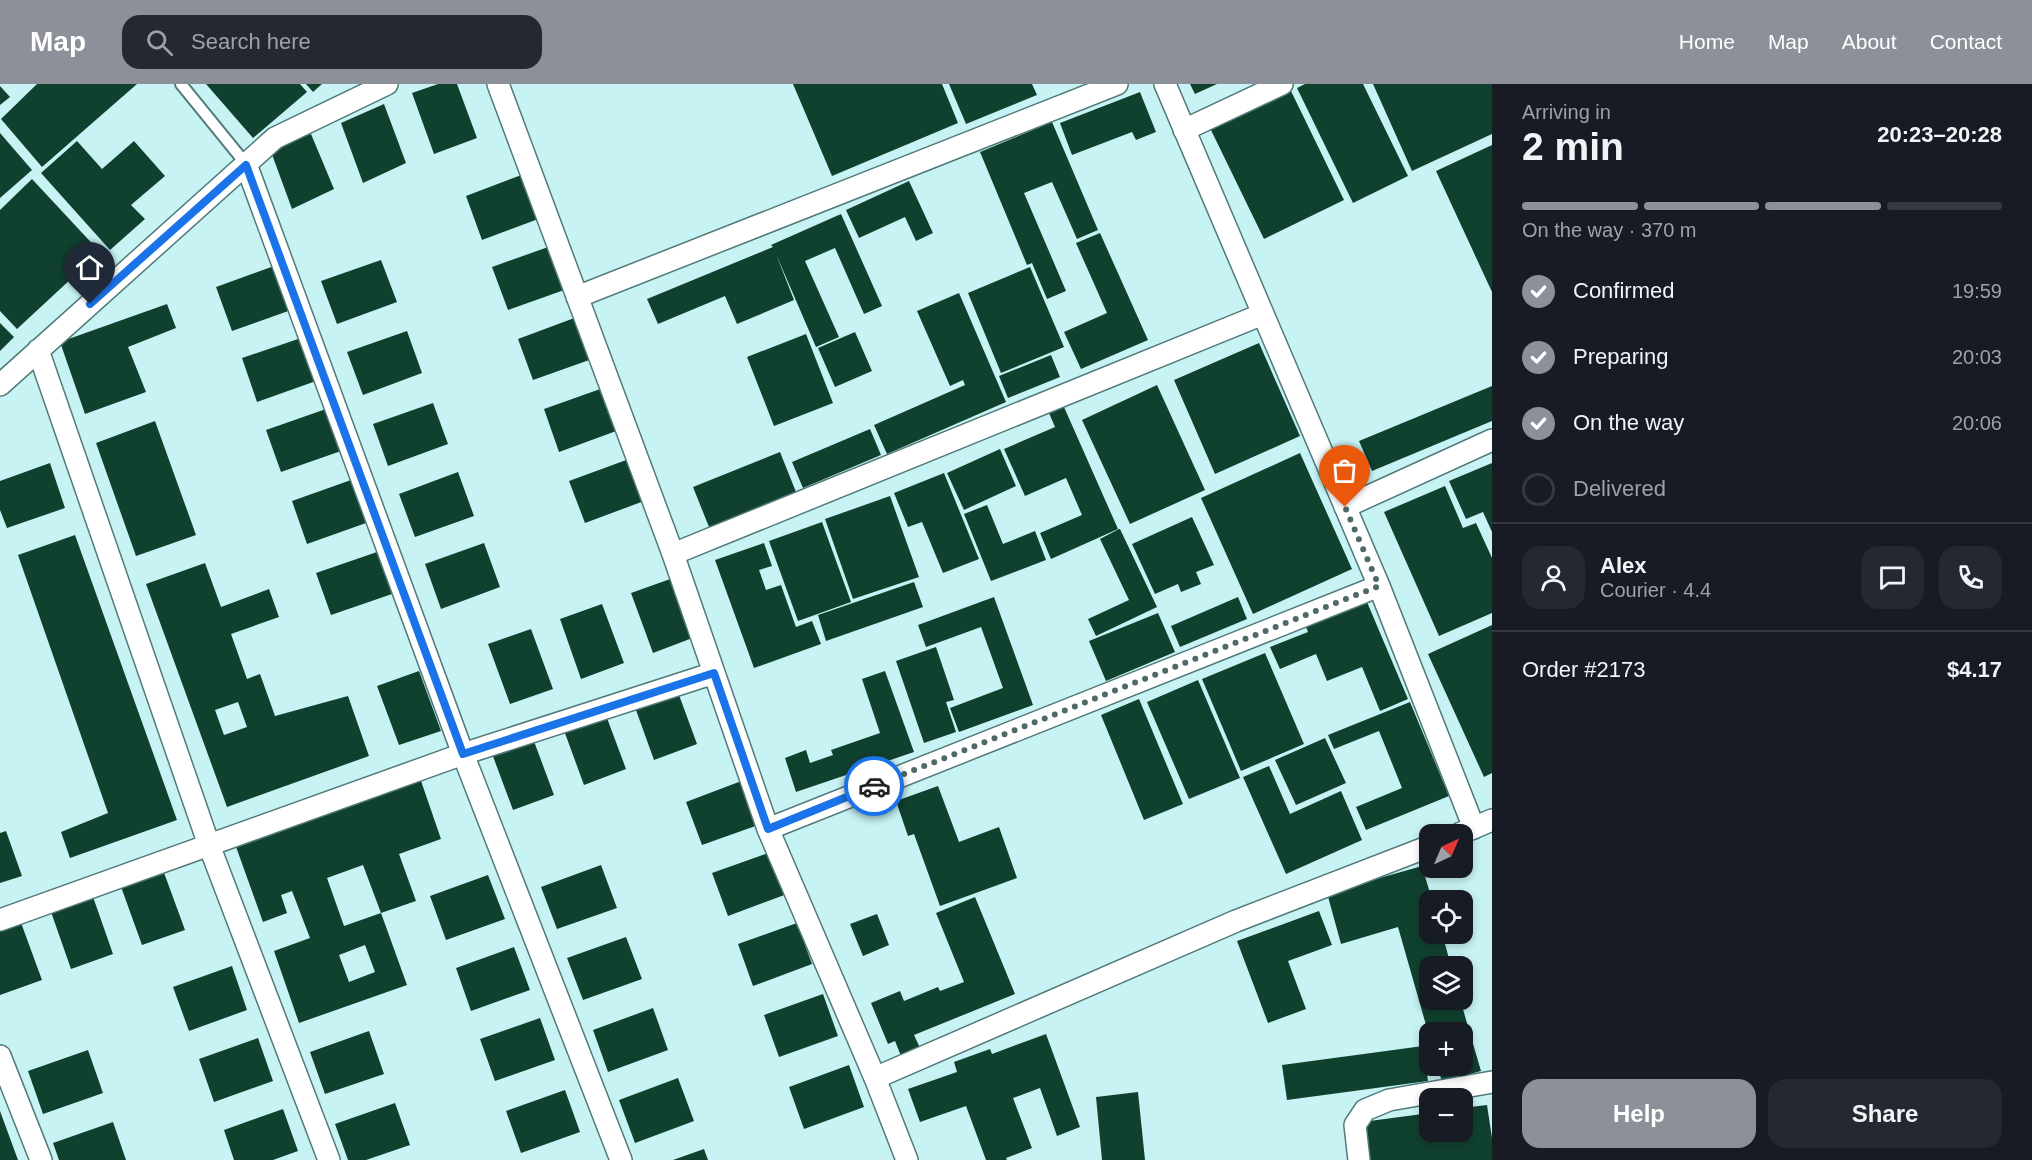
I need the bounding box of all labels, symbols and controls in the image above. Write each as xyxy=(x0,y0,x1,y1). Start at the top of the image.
search box xyxy=(122,15,542,69)
text: Map xyxy=(30,26,86,57)
icon: search xyxy=(143,26,176,59)
text: Search here xyxy=(191,29,311,54)
text: Home xyxy=(1679,30,1735,53)
text: Map xyxy=(1768,30,1809,53)
text: About xyxy=(1842,30,1897,53)
text: Contact xyxy=(1930,30,2002,53)
text: Arriving in xyxy=(1522,101,1611,123)
text: 20:23–20:28 xyxy=(1877,122,2002,147)
text: 2 min xyxy=(1522,125,1624,168)
text: On the way · 370 m xyxy=(1522,219,1697,241)
pin xyxy=(64,242,115,304)
icon: home xyxy=(73,251,106,284)
icon: check xyxy=(1522,275,1555,308)
text: Confirmed xyxy=(1573,278,1674,303)
text: 19:59 xyxy=(1952,280,2002,302)
icon: check xyxy=(1522,341,1555,374)
text: Preparing xyxy=(1573,344,1668,369)
text: 20:03 xyxy=(1952,346,2002,368)
icon: check xyxy=(1522,407,1555,440)
text: On the way xyxy=(1573,410,1684,435)
text: 20:06 xyxy=(1952,412,2002,434)
pin xyxy=(1319,445,1370,507)
icon: bag xyxy=(1328,454,1361,487)
text: Delivered xyxy=(1573,476,1666,501)
button: person xyxy=(1522,546,1585,609)
button: chat xyxy=(1861,546,1924,609)
button: phone xyxy=(1939,546,2002,609)
text: Alex xyxy=(1600,553,1646,578)
text: Courier · 4.4 xyxy=(1600,579,1711,601)
text: Order #2173 xyxy=(1522,657,1646,682)
text: $4.17 xyxy=(1947,657,2002,682)
courier xyxy=(844,756,904,816)
icon: car xyxy=(858,770,891,803)
north arrow xyxy=(1419,824,1473,878)
map controls xyxy=(1419,824,1473,1142)
button: locate xyxy=(1419,890,1473,944)
button: layers xyxy=(1419,956,1473,1010)
button: + xyxy=(1419,1022,1473,1076)
button: Help xyxy=(1522,1079,1756,1148)
button: Share xyxy=(1768,1079,2002,1148)
button: − xyxy=(1419,1088,1473,1142)

